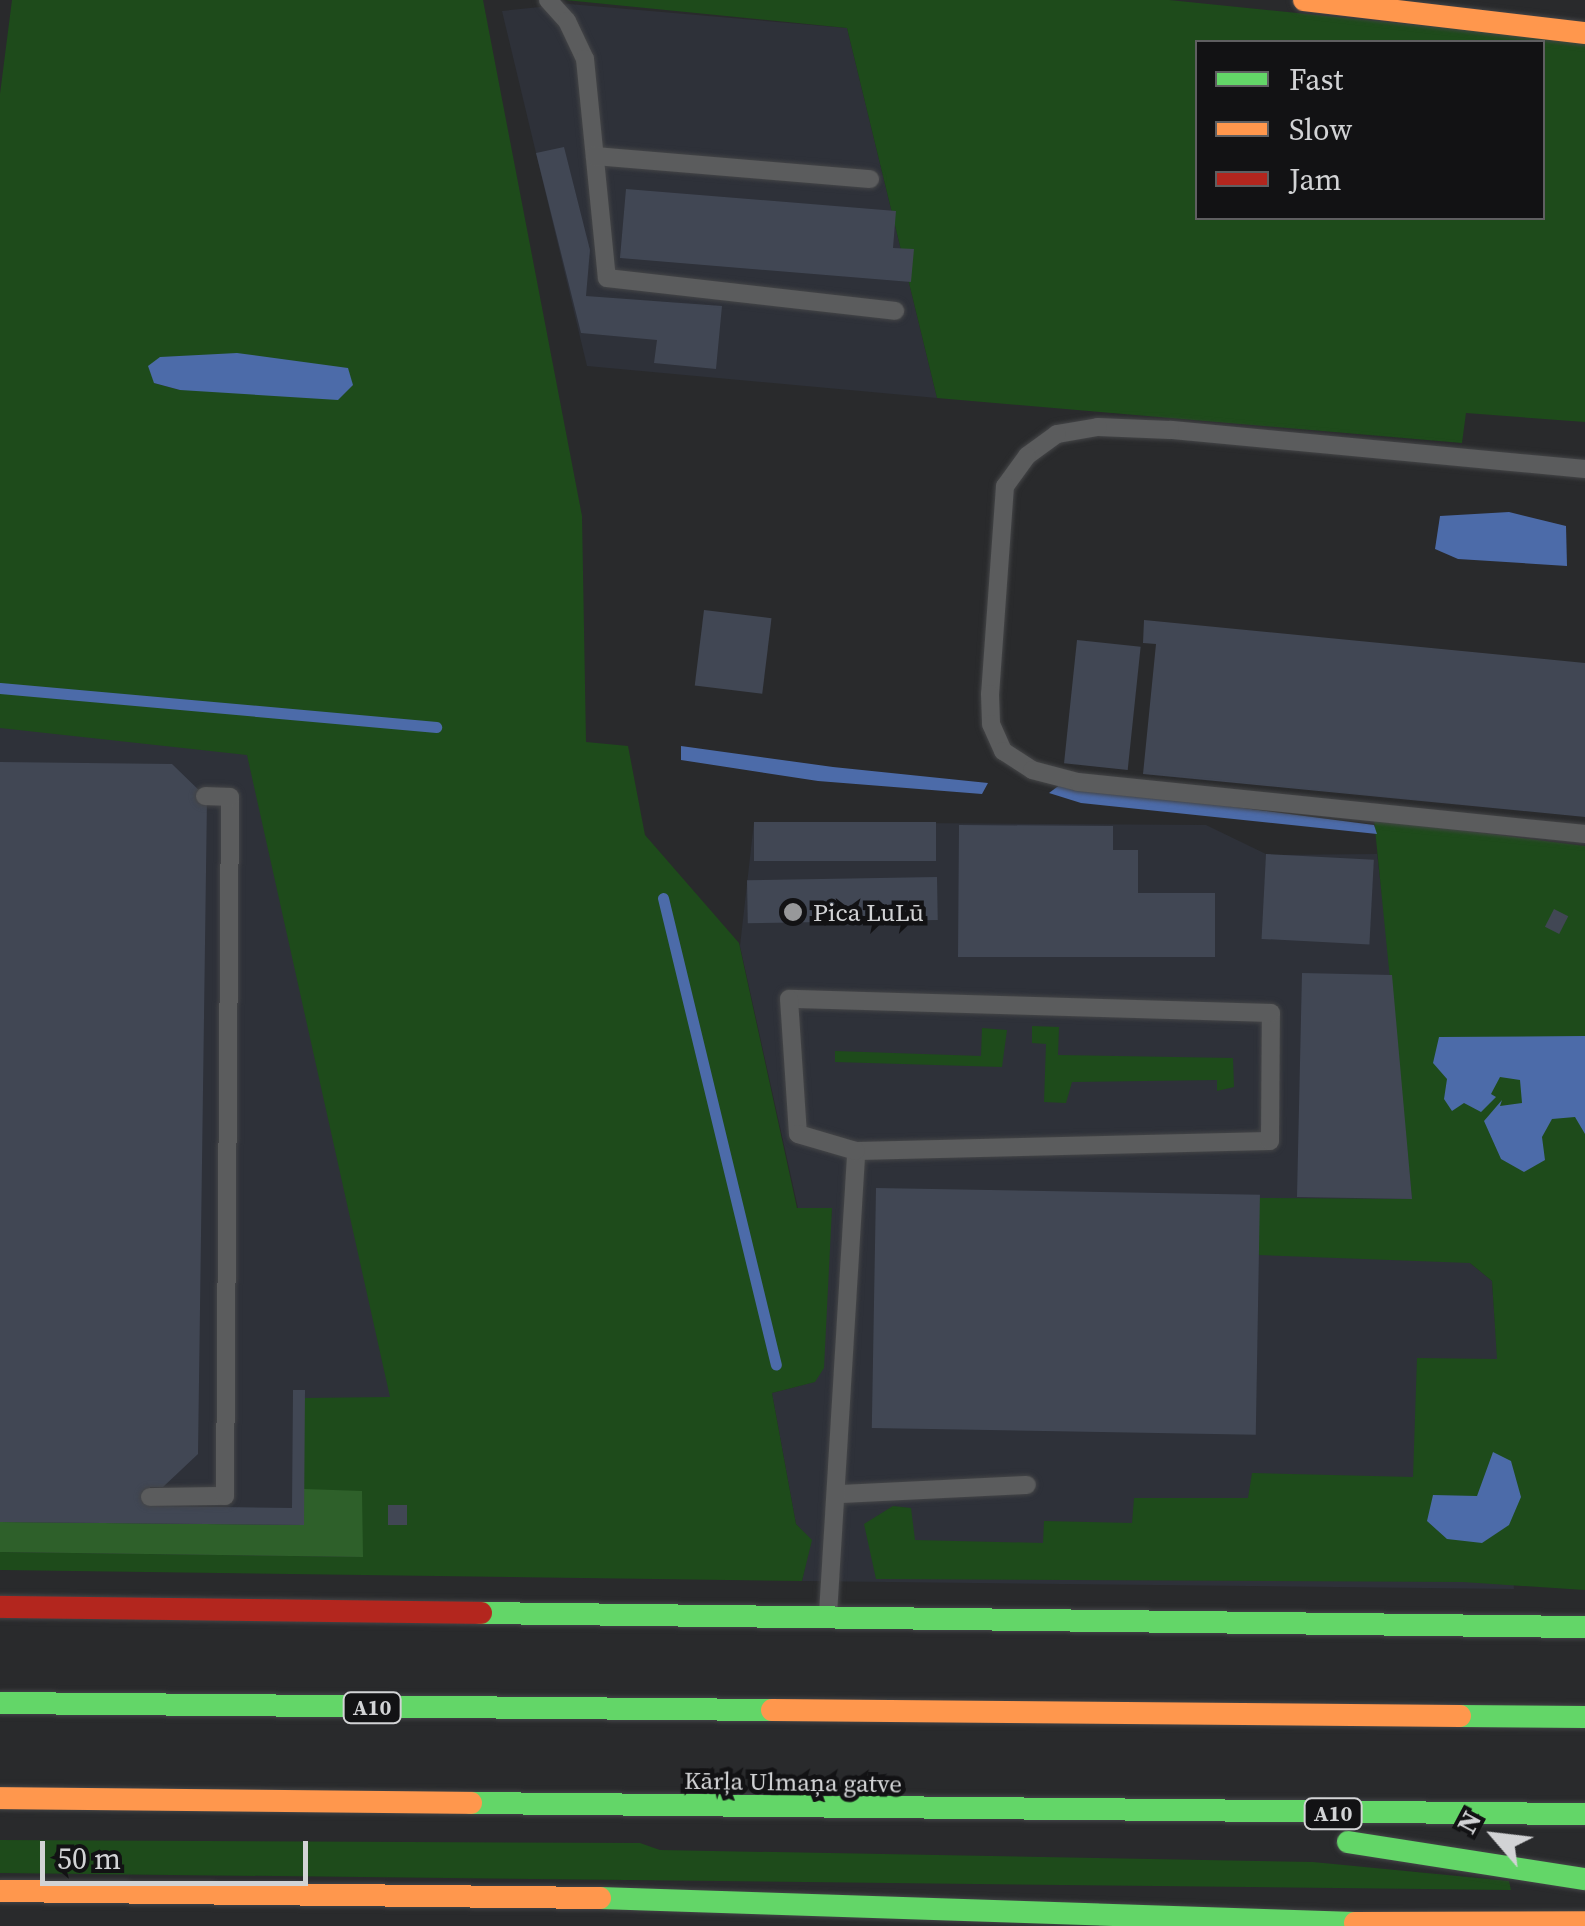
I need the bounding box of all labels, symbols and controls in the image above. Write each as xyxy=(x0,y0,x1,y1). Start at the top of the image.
legend xyxy=(1195,40,1545,220)
text: Fast xyxy=(1289,59,1343,100)
text: Slow xyxy=(1289,109,1352,150)
text: Jam xyxy=(1289,159,1342,200)
place label: Pica LuLū xyxy=(813,897,924,927)
marker: Pica LuLū xyxy=(782,901,804,923)
road number: A10 xyxy=(342,1691,402,1725)
street label: Kārļa Ulmaņa gatve xyxy=(684,1765,902,1799)
north arrow xyxy=(1445,1786,1545,1886)
road number: A10 xyxy=(1303,1797,1363,1831)
text: N xyxy=(1447,1804,1490,1840)
scale bar xyxy=(45,1821,312,1883)
text: 50 m xyxy=(57,1838,121,1879)

